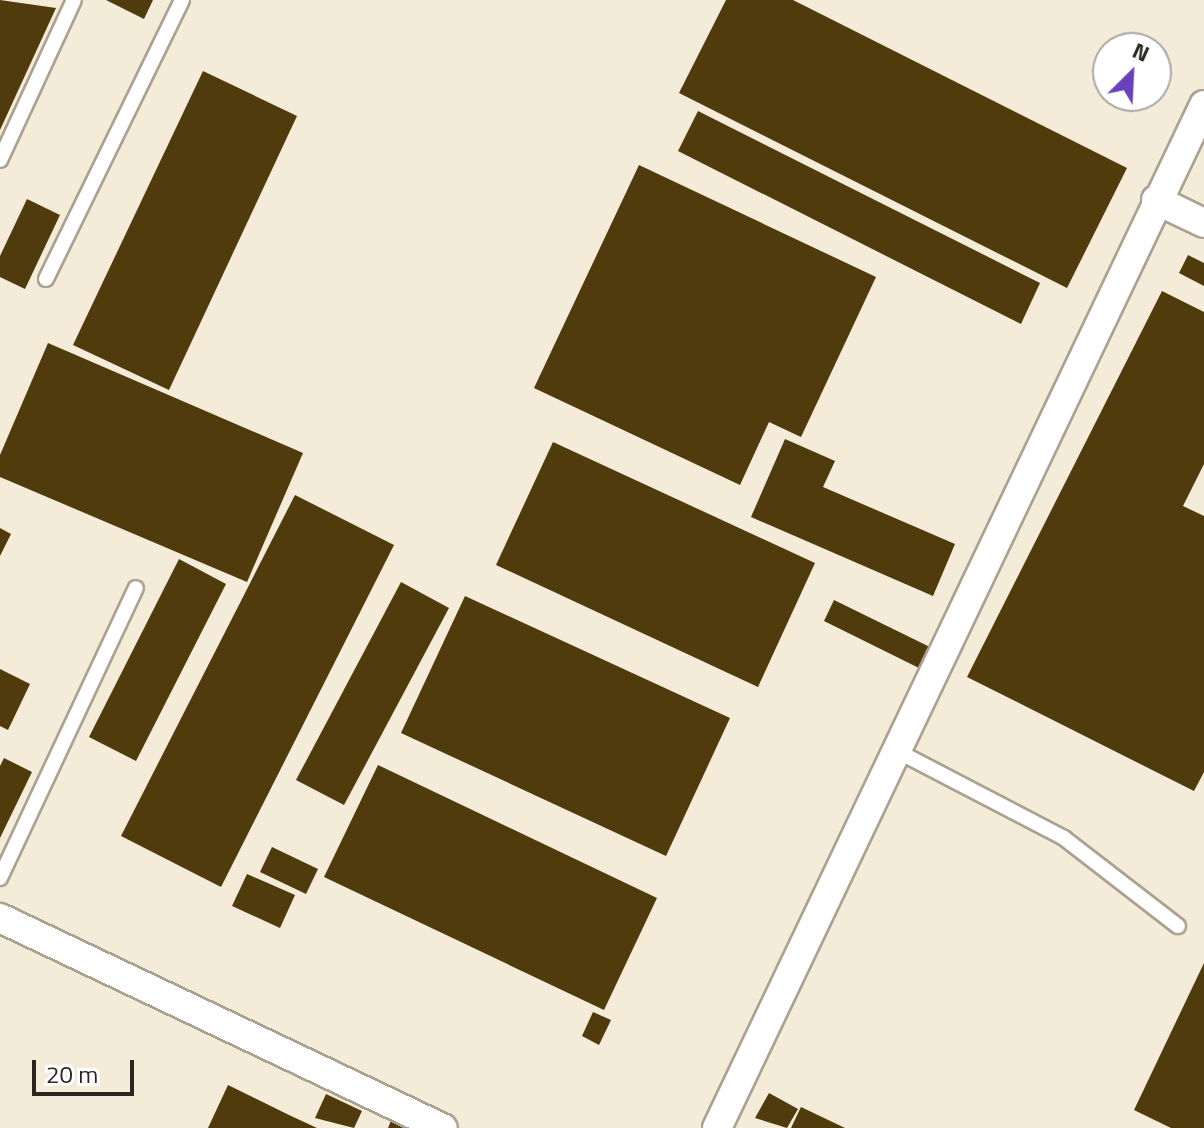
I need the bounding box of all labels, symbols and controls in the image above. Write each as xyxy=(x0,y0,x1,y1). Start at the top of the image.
north arrow xyxy=(1092,32,1172,112)
text: N xyxy=(1127,33,1155,71)
scale bar xyxy=(36,1044,138,1094)
text: 20 m xyxy=(46,1056,98,1092)

